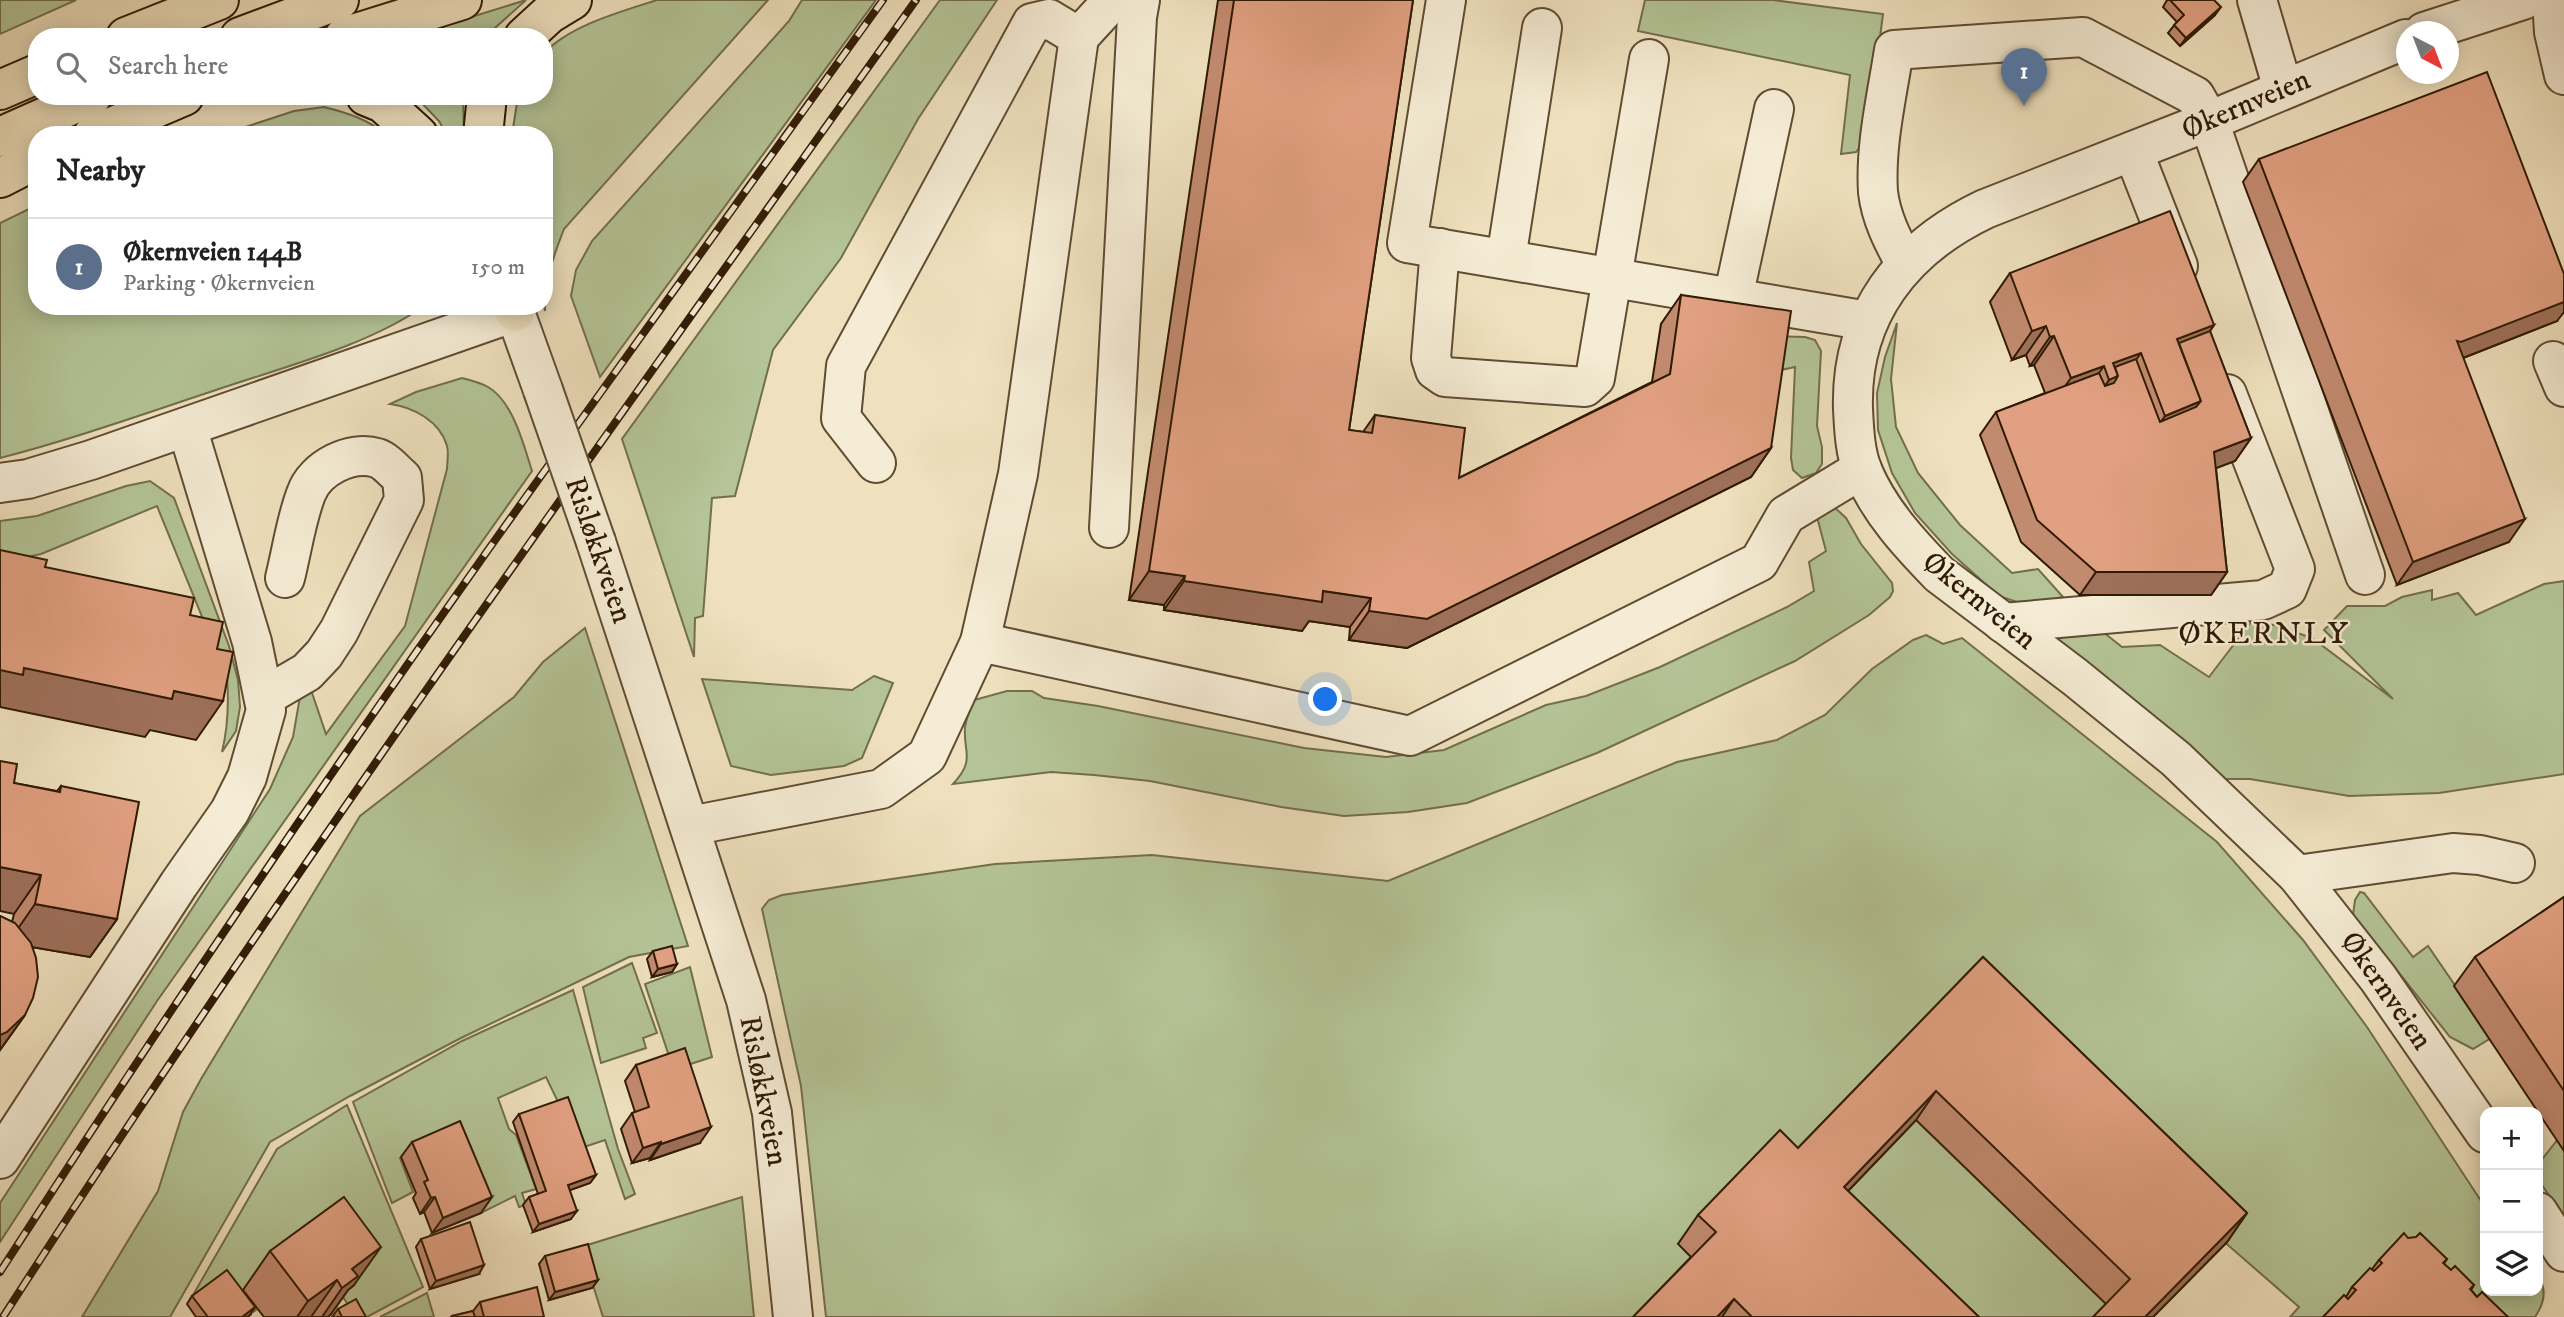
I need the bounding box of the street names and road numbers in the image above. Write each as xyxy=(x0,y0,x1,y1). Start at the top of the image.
street label: Økernveien xyxy=(2176,61,2316,149)
street label: Risløkkveien xyxy=(556,472,640,628)
street label: Økernveien xyxy=(1914,544,2044,658)
street label: Økernveien xyxy=(2332,925,2440,1058)
street label: Risløkkveien xyxy=(730,1013,796,1170)

